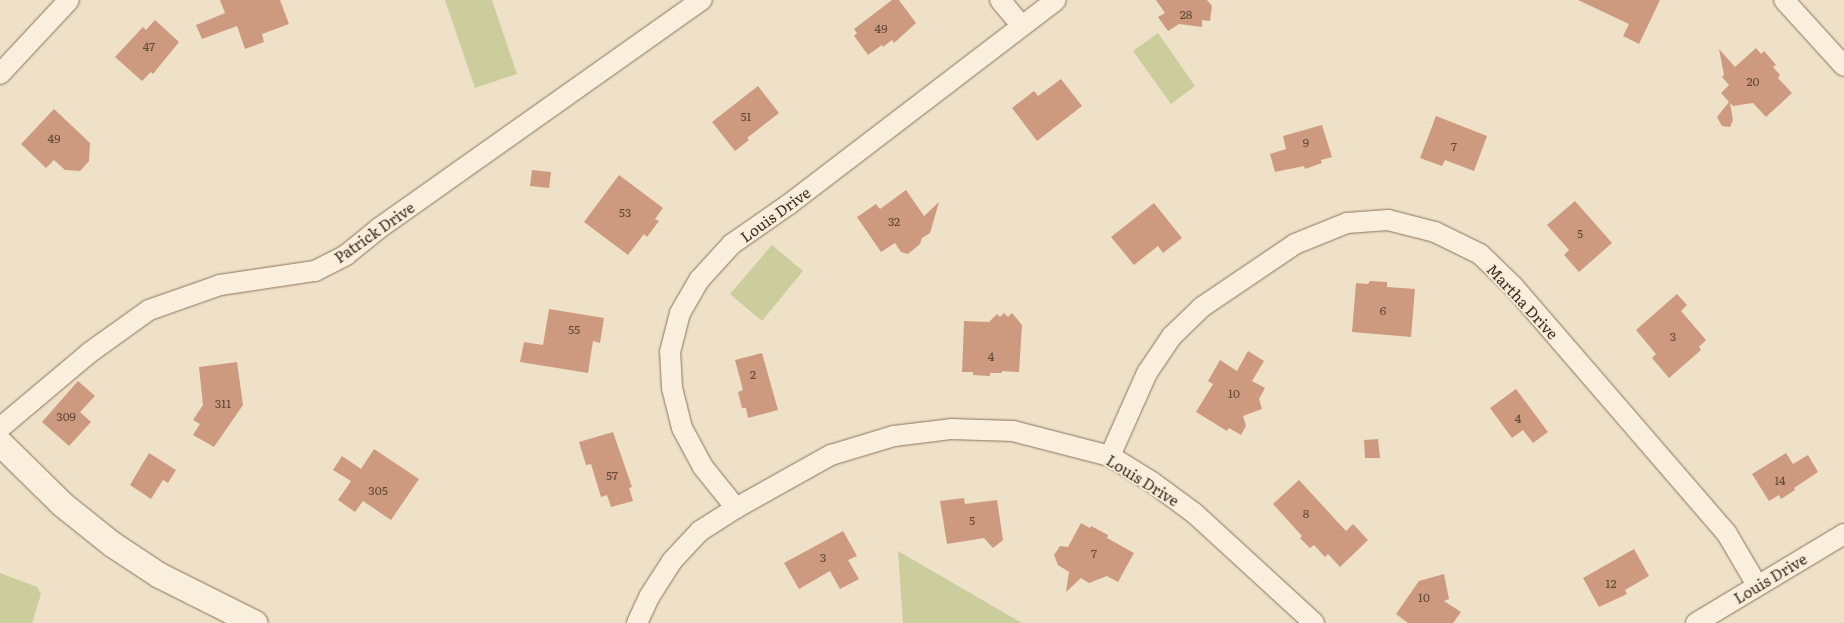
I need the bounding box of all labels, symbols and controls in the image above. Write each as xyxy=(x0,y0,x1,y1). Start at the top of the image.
house number: 28 xyxy=(1180,8,1192,22)
house number: 49 xyxy=(875,22,887,36)
house number: 47 xyxy=(143,40,155,54)
house number: 20 xyxy=(1746,75,1760,89)
house number: 51 xyxy=(741,110,751,124)
house number: 49 xyxy=(48,132,60,146)
house number: 9 xyxy=(1303,136,1309,150)
house number: 7 xyxy=(1451,140,1457,154)
street label: Louis Drive xyxy=(737,183,813,245)
street label: Patrick Drive xyxy=(331,198,417,266)
house number: 53 xyxy=(619,206,631,220)
house number: 32 xyxy=(888,215,900,229)
house number: 5 xyxy=(1577,227,1583,241)
street label: Martha Drive xyxy=(1484,260,1562,342)
house number: 6 xyxy=(1380,304,1386,318)
house number: 55 xyxy=(568,323,580,337)
house number: 3 xyxy=(1670,330,1676,344)
house number: 4 xyxy=(988,350,994,364)
house number: 2 xyxy=(750,368,756,382)
house number: 10 xyxy=(1228,387,1240,401)
house number: 311 xyxy=(215,397,231,411)
house number: 309 xyxy=(56,410,76,424)
house number: 4 xyxy=(1515,412,1521,426)
street label: Louis Drive xyxy=(1103,451,1183,509)
house number: 57 xyxy=(606,469,618,483)
house number: 14 xyxy=(1774,474,1786,488)
house number: 305 xyxy=(368,484,388,498)
house number: 8 xyxy=(1303,507,1309,521)
house number: 5 xyxy=(969,514,975,528)
house number: 7 xyxy=(1091,547,1097,561)
street label: Louis Drive xyxy=(1730,549,1810,607)
house number: 3 xyxy=(820,551,826,565)
house number: 12 xyxy=(1606,577,1616,591)
house number: 10 xyxy=(1418,591,1430,605)

